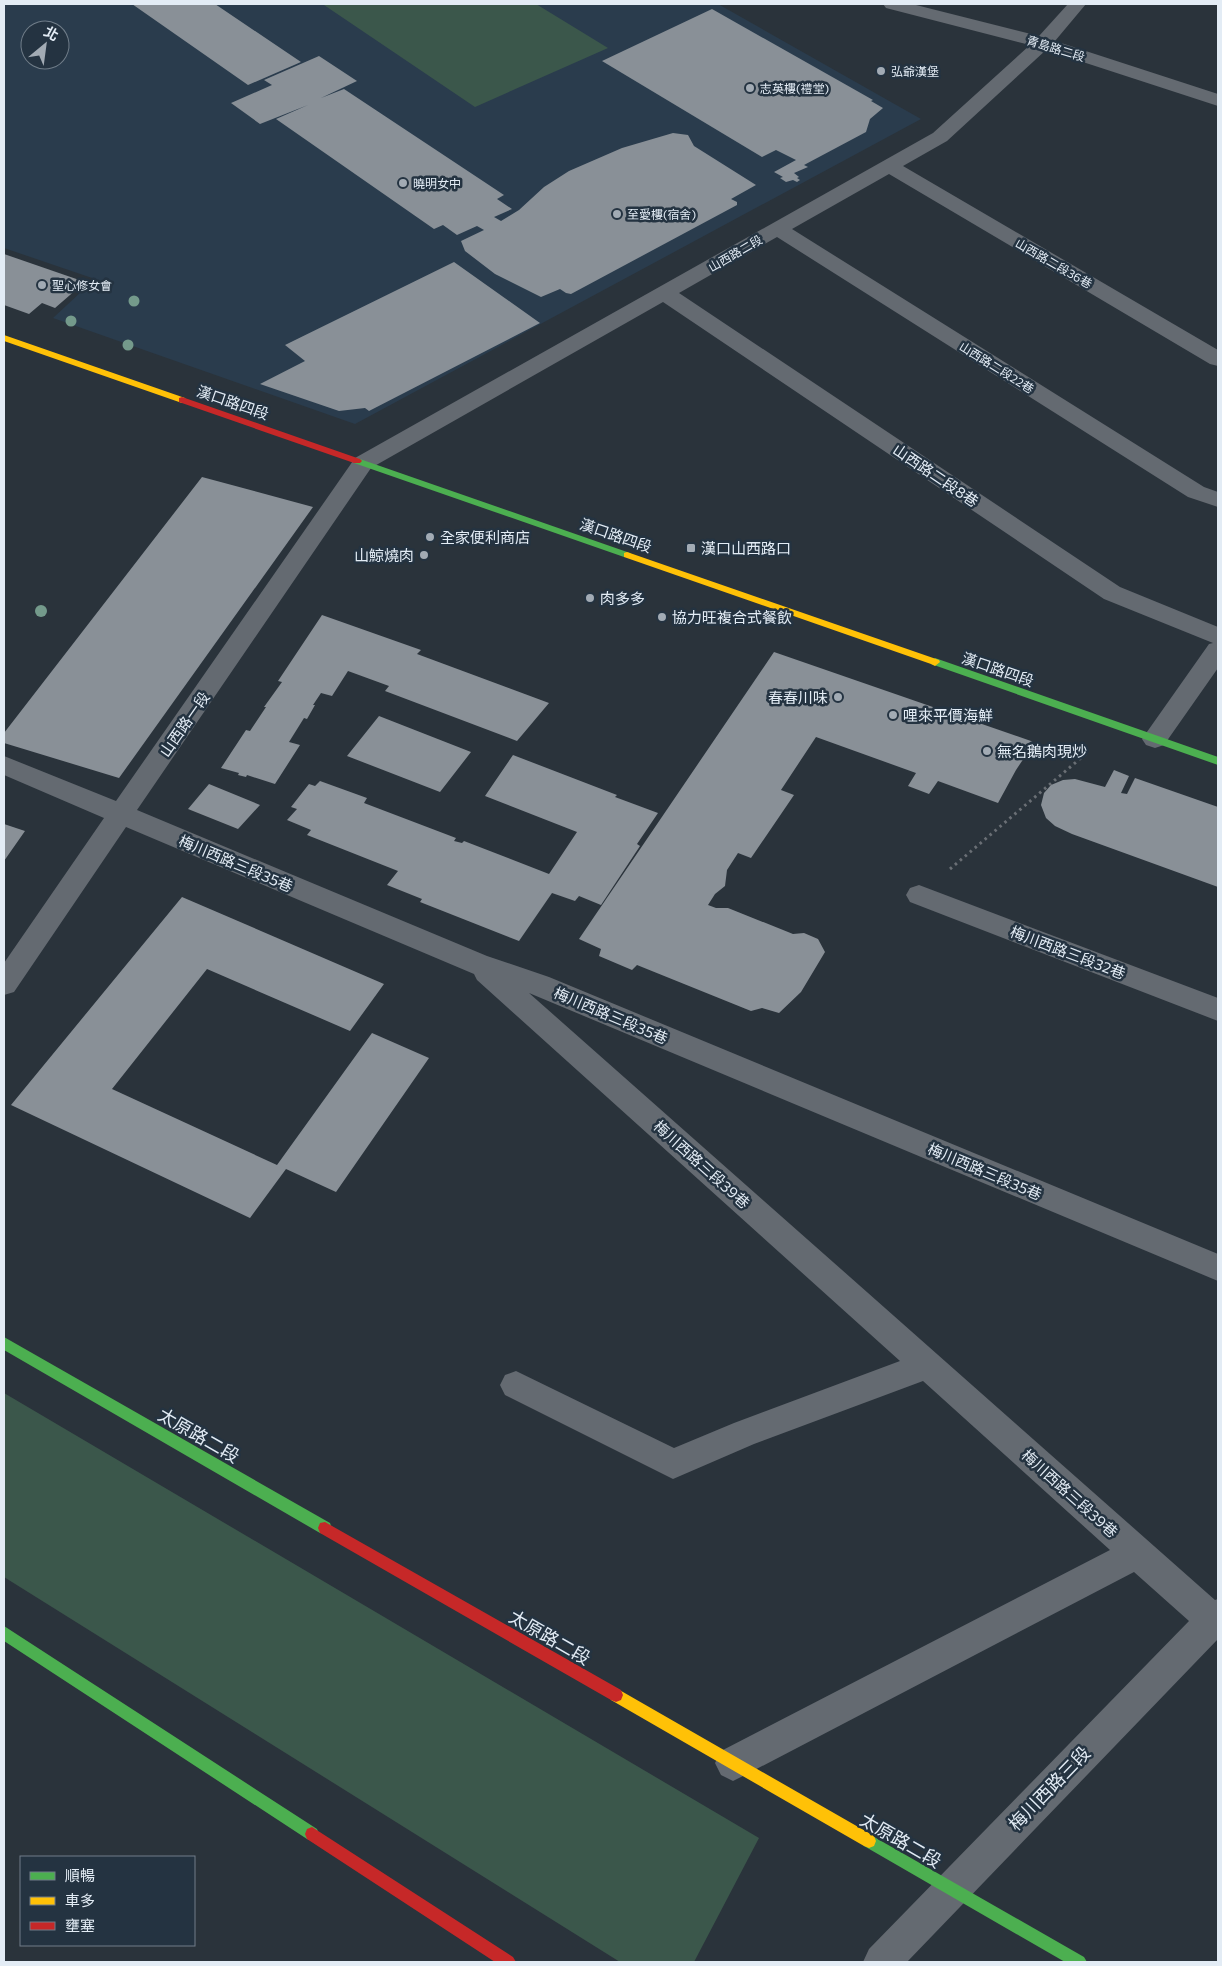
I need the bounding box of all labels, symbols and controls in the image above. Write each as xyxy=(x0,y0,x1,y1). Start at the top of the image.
north arrow xyxy=(20,20,70,70)
text: 北 xyxy=(41,22,62,44)
street label: 青島路二段 xyxy=(1025,33,1087,63)
place label: 弘爺漢堡 xyxy=(891,64,939,78)
marker: 弘爺漢堡 xyxy=(875,65,887,77)
place label: 志英樓(禮堂) xyxy=(760,81,829,95)
marker: 志英樓(禮堂) xyxy=(744,82,756,94)
place label: 曉明女中 xyxy=(413,176,461,190)
marker: 曉明女中 xyxy=(397,177,409,189)
place label: 至愛樓(宿舍) xyxy=(627,207,696,221)
marker: 至愛樓(宿舍) xyxy=(611,208,623,220)
street label: 山西路二段 xyxy=(706,232,764,274)
street label: 山西路二段36巷 xyxy=(1013,235,1095,291)
place label: 聖心修女會 xyxy=(52,278,112,292)
marker: 聖心修女會 xyxy=(36,279,48,291)
street label: 山西路二段22巷 xyxy=(957,338,1037,396)
street label: 漢口路四段 xyxy=(195,381,271,423)
street label: 山西路二段8巷 xyxy=(890,440,982,510)
street label: 漢口路四段 xyxy=(578,514,654,556)
place label: 全家便利商店 xyxy=(440,528,530,546)
marker: 全家便利商店 xyxy=(424,531,436,543)
place label: 漢口山西路口 xyxy=(701,539,791,557)
marker: 漢口山西路口 xyxy=(685,542,697,554)
place label: 山鯨燒肉 xyxy=(354,546,414,564)
marker: 山鯨燒肉 xyxy=(418,549,430,561)
place label: 肉多多 xyxy=(600,589,645,607)
marker: 肉多多 xyxy=(584,592,596,604)
place label: 協力旺複合式餐飲 xyxy=(672,608,792,626)
marker: 協力旺複合式餐飲 xyxy=(656,611,668,623)
street label: 漢口路四段 xyxy=(960,648,1036,690)
street label: 山西路一段 xyxy=(155,688,213,760)
place label: 春春川味 xyxy=(768,688,828,706)
marker: 春春川味 xyxy=(832,691,844,703)
place label: 哩來平價海鮮 xyxy=(903,706,993,724)
marker: 哩來平價海鮮 xyxy=(887,709,899,721)
place label: 無名鵝肉現炒 xyxy=(997,742,1087,760)
marker: 無名鵝肉現炒 xyxy=(981,745,993,757)
street label: 梅川西路三段35巷 xyxy=(176,831,296,895)
street label: 梅川西路三段32巷 xyxy=(1008,922,1128,982)
street label: 梅川西路三段35巷 xyxy=(551,983,671,1047)
street label: 梅川西路三段39巷 xyxy=(650,1116,754,1212)
street label: 梅川西路三段35巷 xyxy=(925,1139,1045,1203)
street label: 太原路二段 xyxy=(155,1403,243,1467)
street label: 梅川西路三段39巷 xyxy=(1018,1445,1122,1541)
street label: 太原路二段 xyxy=(506,1605,594,1669)
street label: 梅川西路三段 xyxy=(1004,1742,1094,1834)
street label: 太原路二段 xyxy=(857,1808,945,1872)
legend xyxy=(20,1856,195,1946)
text: 順暢 xyxy=(65,1866,95,1884)
text: 車多 xyxy=(65,1891,95,1909)
text: 壅塞 xyxy=(65,1916,95,1934)

